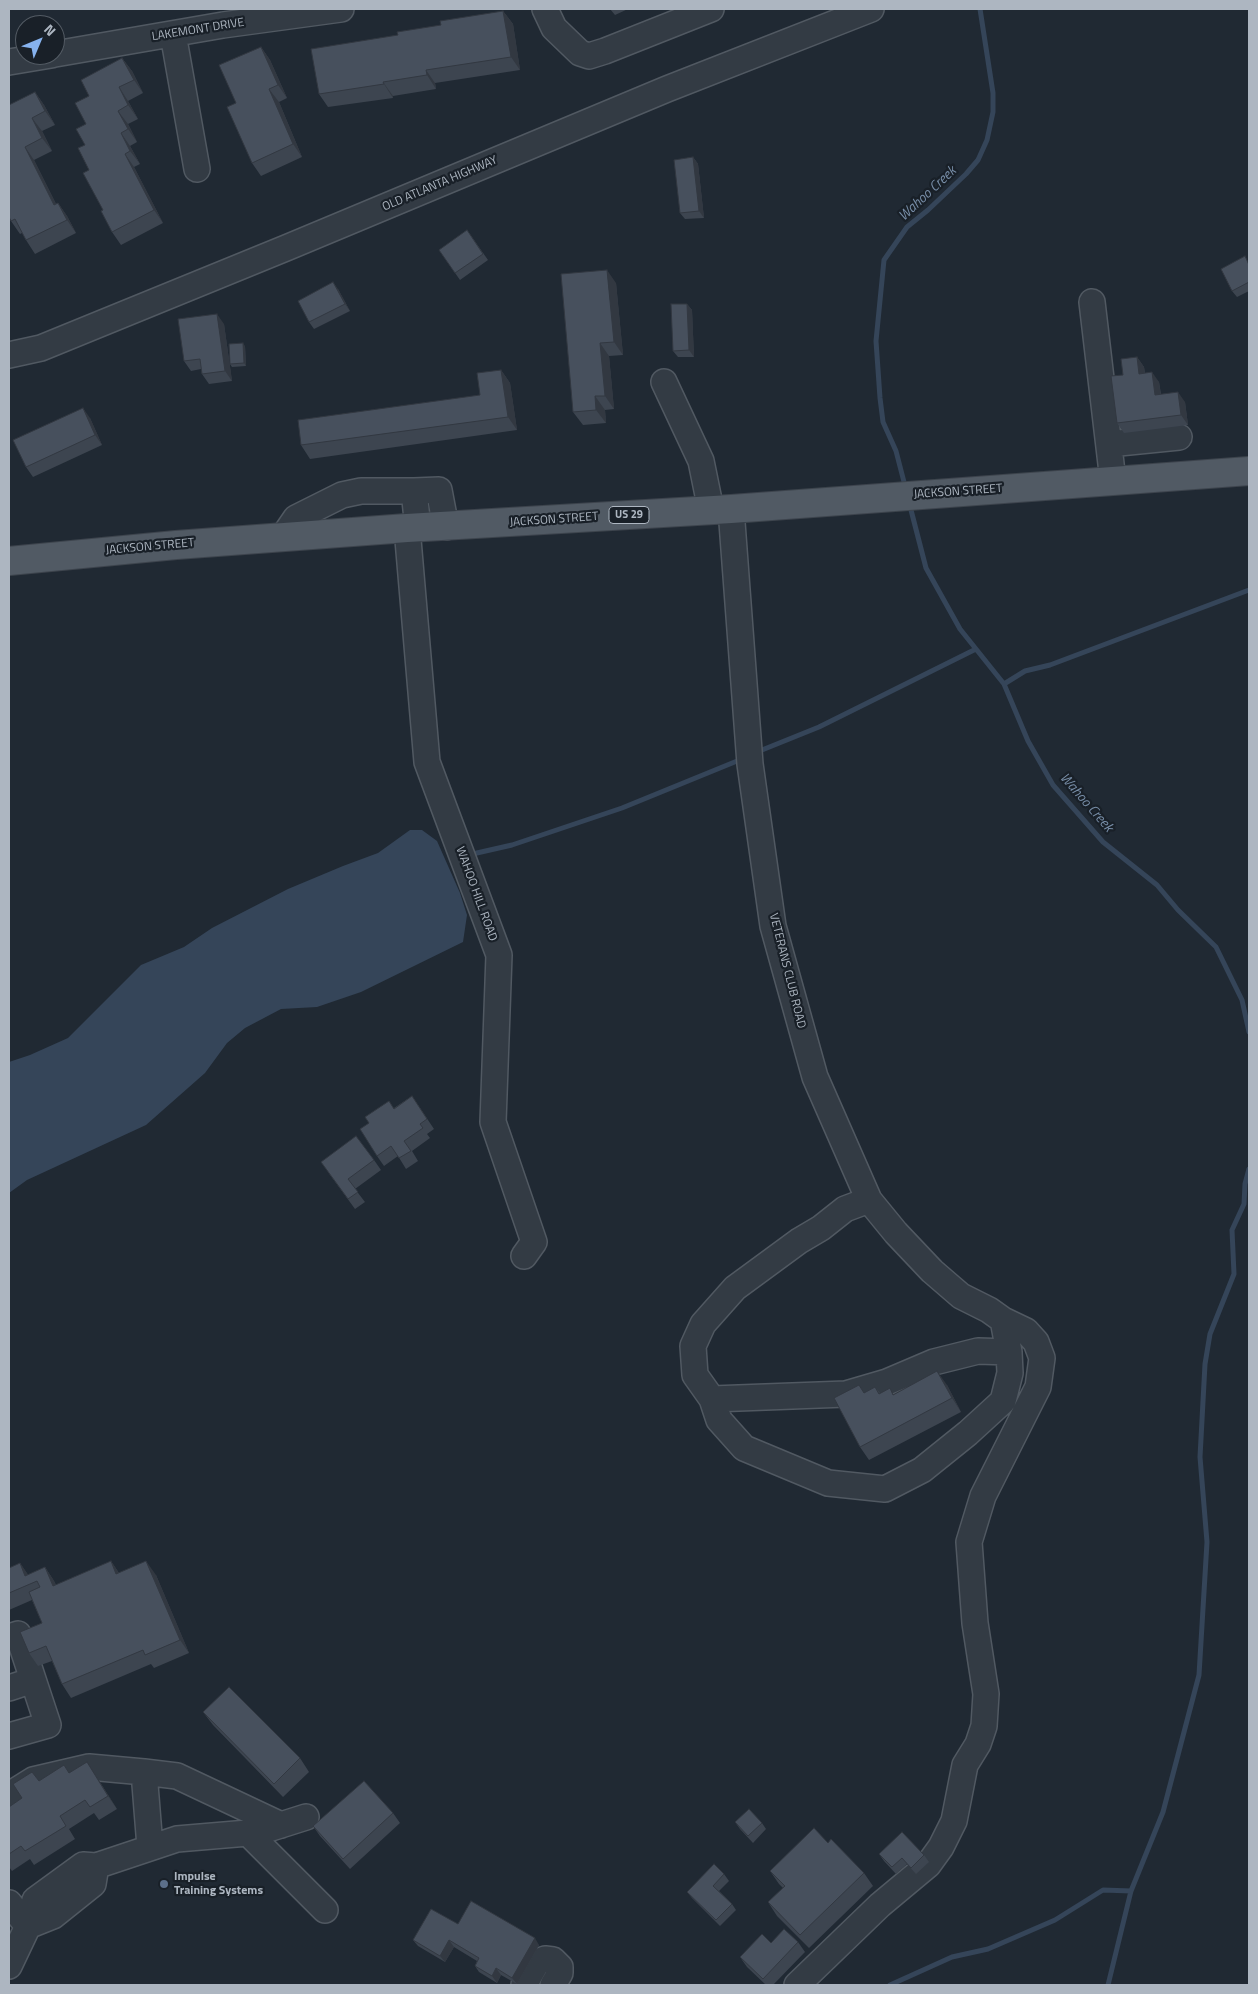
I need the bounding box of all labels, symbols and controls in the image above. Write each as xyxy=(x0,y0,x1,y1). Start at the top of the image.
north arrow xyxy=(15,15,65,65)
street label: LAKEMONT DRIVE xyxy=(151,16,245,44)
text: N xyxy=(39,19,61,41)
street label: OLD ATLANTA HIGHWAY xyxy=(380,153,500,215)
water label: Wahoo Creek xyxy=(896,163,960,225)
street label: JACKSON STREET xyxy=(913,482,1003,502)
road number: US 29 xyxy=(609,506,649,524)
street label: JACKSON STREET xyxy=(509,510,599,530)
street label: JACKSON STREET xyxy=(105,536,195,558)
water label: Wahoo Creek xyxy=(1056,770,1116,836)
street label: WAHOO HILL ROAD xyxy=(452,845,500,943)
street label: VETERANS CLUB ROAD xyxy=(766,912,808,1030)
place label: Impulse Training Systems xyxy=(174,1870,263,1898)
marker: Impulse Training Systems xyxy=(158,1878,170,1890)

